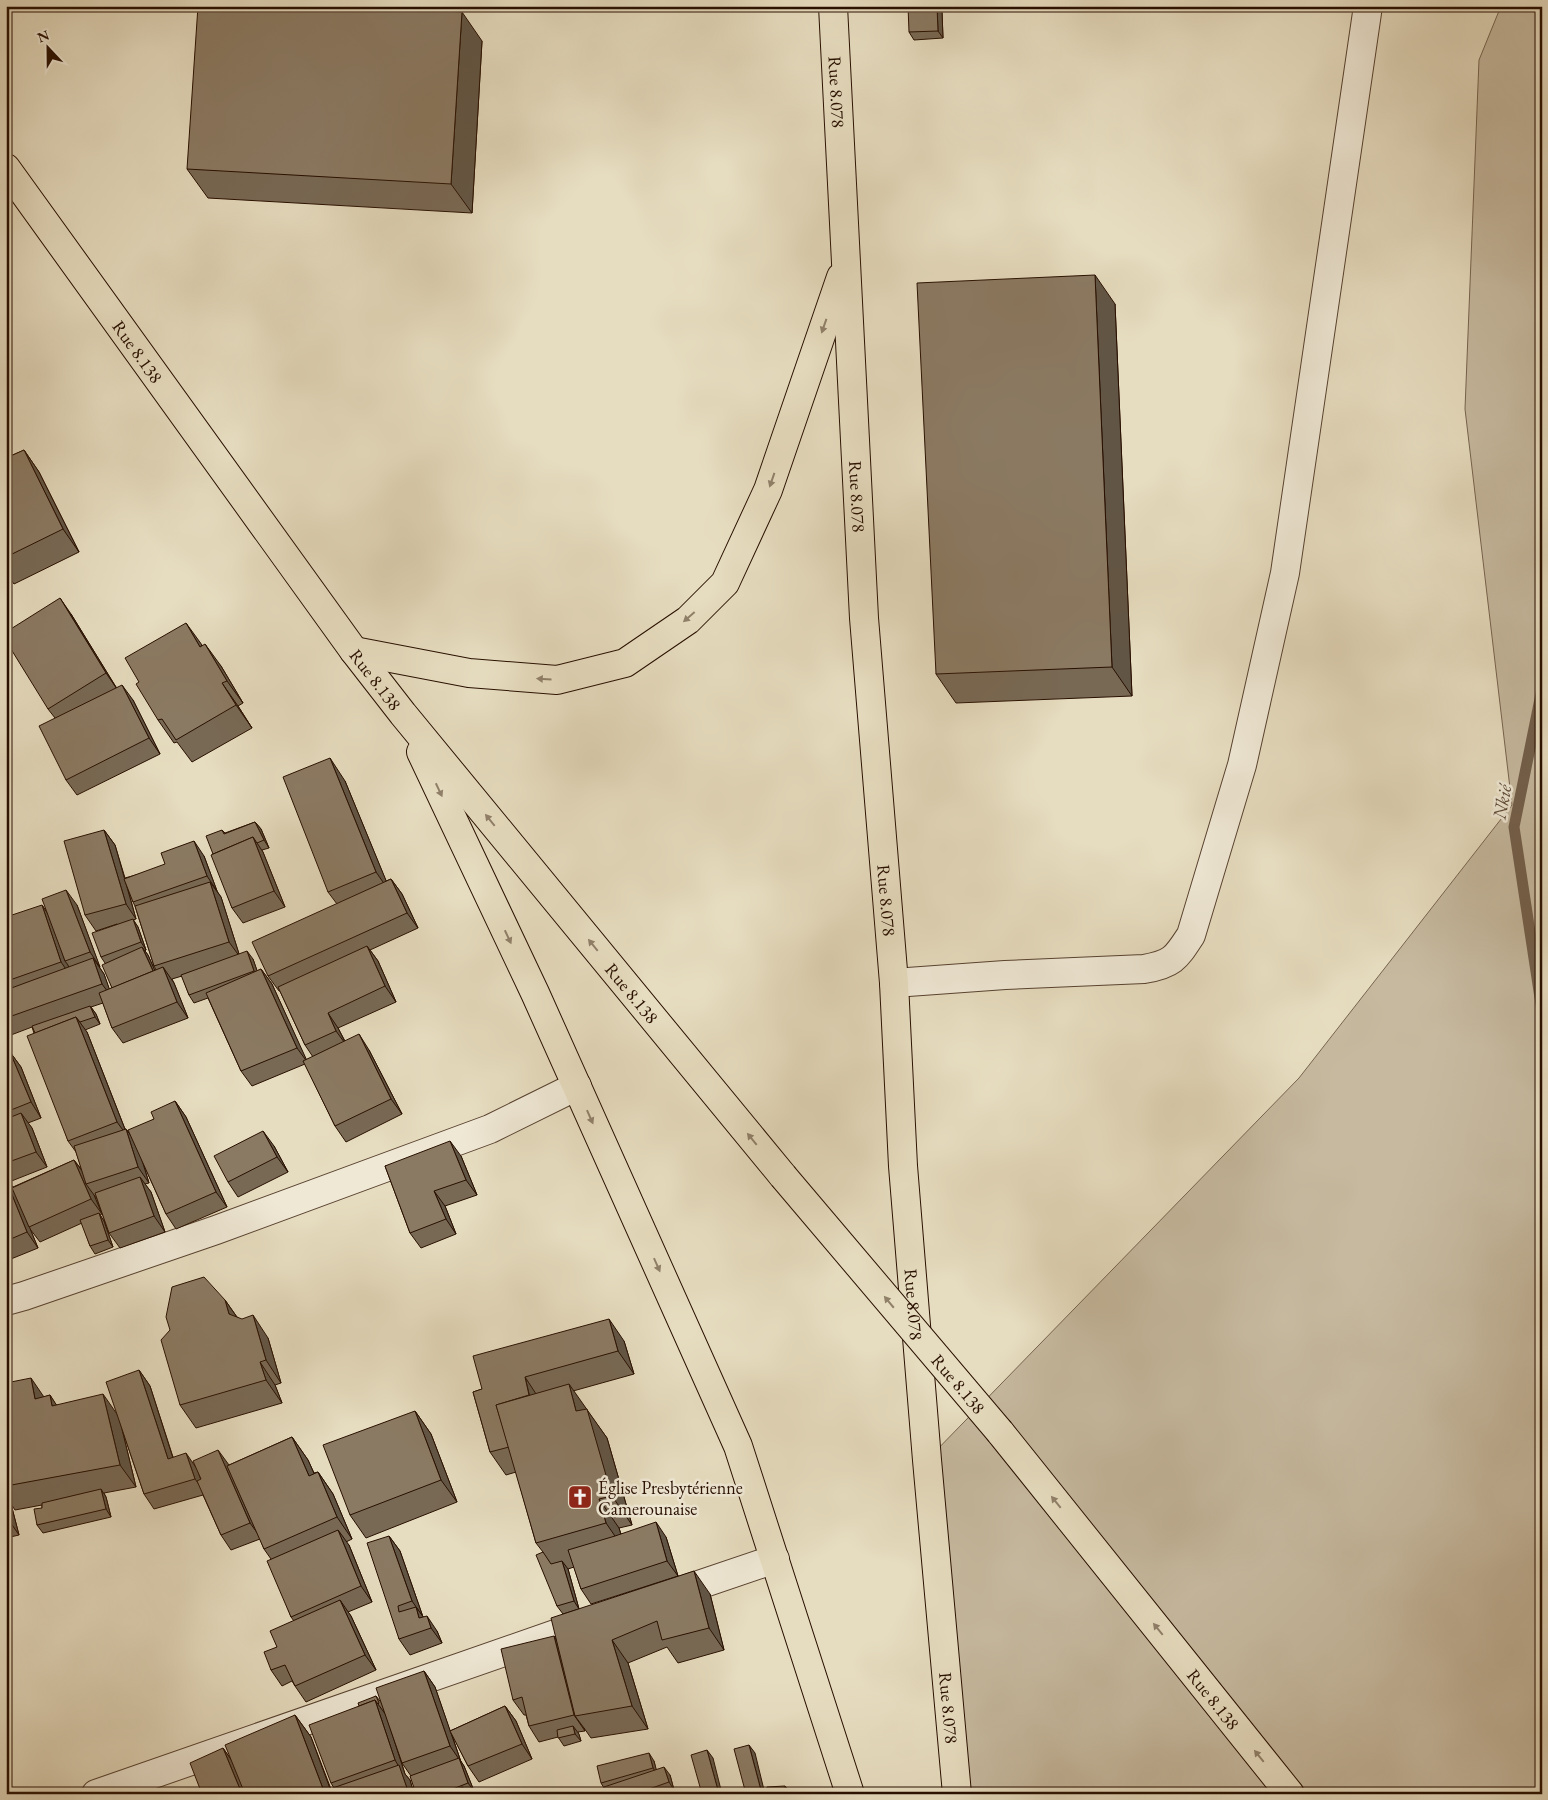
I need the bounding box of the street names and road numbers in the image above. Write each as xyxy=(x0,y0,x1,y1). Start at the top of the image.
street label: Rue 8.078 xyxy=(824,56,851,128)
street label: Rue 8.138 xyxy=(108,316,168,387)
street label: Rue 8.078 xyxy=(845,460,871,533)
street label: Rue 8.138 xyxy=(345,644,407,715)
street label: Rue 8.078 xyxy=(873,864,902,937)
street label: Rue 8.138 xyxy=(601,958,664,1028)
street label: Rue 8.078 xyxy=(900,1268,929,1341)
street label: Rue 8.138 xyxy=(927,1349,991,1418)
street label: Rue 8.138 xyxy=(1182,1664,1245,1734)
street label: Rue 8.078 xyxy=(935,1671,964,1745)

